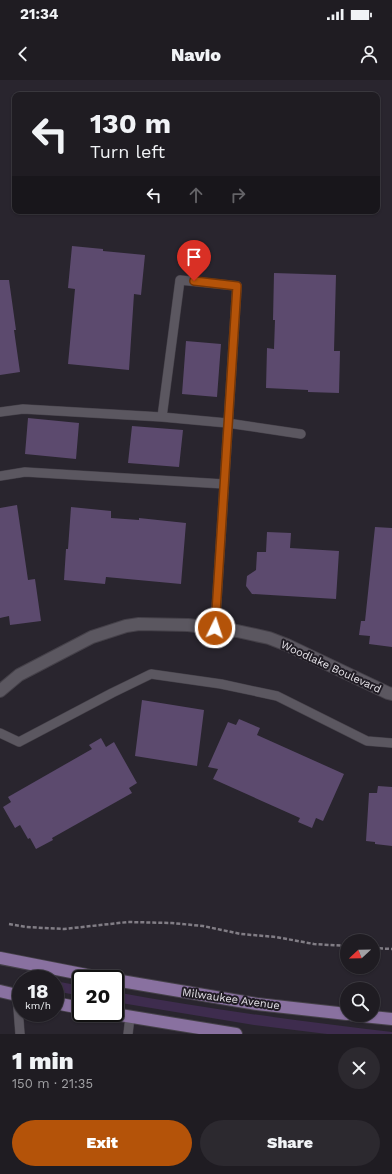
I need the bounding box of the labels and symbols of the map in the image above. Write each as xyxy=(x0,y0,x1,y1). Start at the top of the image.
pin xyxy=(177,240,211,281)
position arrow xyxy=(194,607,236,649)
street label: Woodlake Boulevard xyxy=(279,638,383,696)
north arrow xyxy=(340,934,380,974)
speed limit sign: 20 xyxy=(72,970,124,1022)
street label: Milwaukee Avenue xyxy=(181,986,281,1012)

